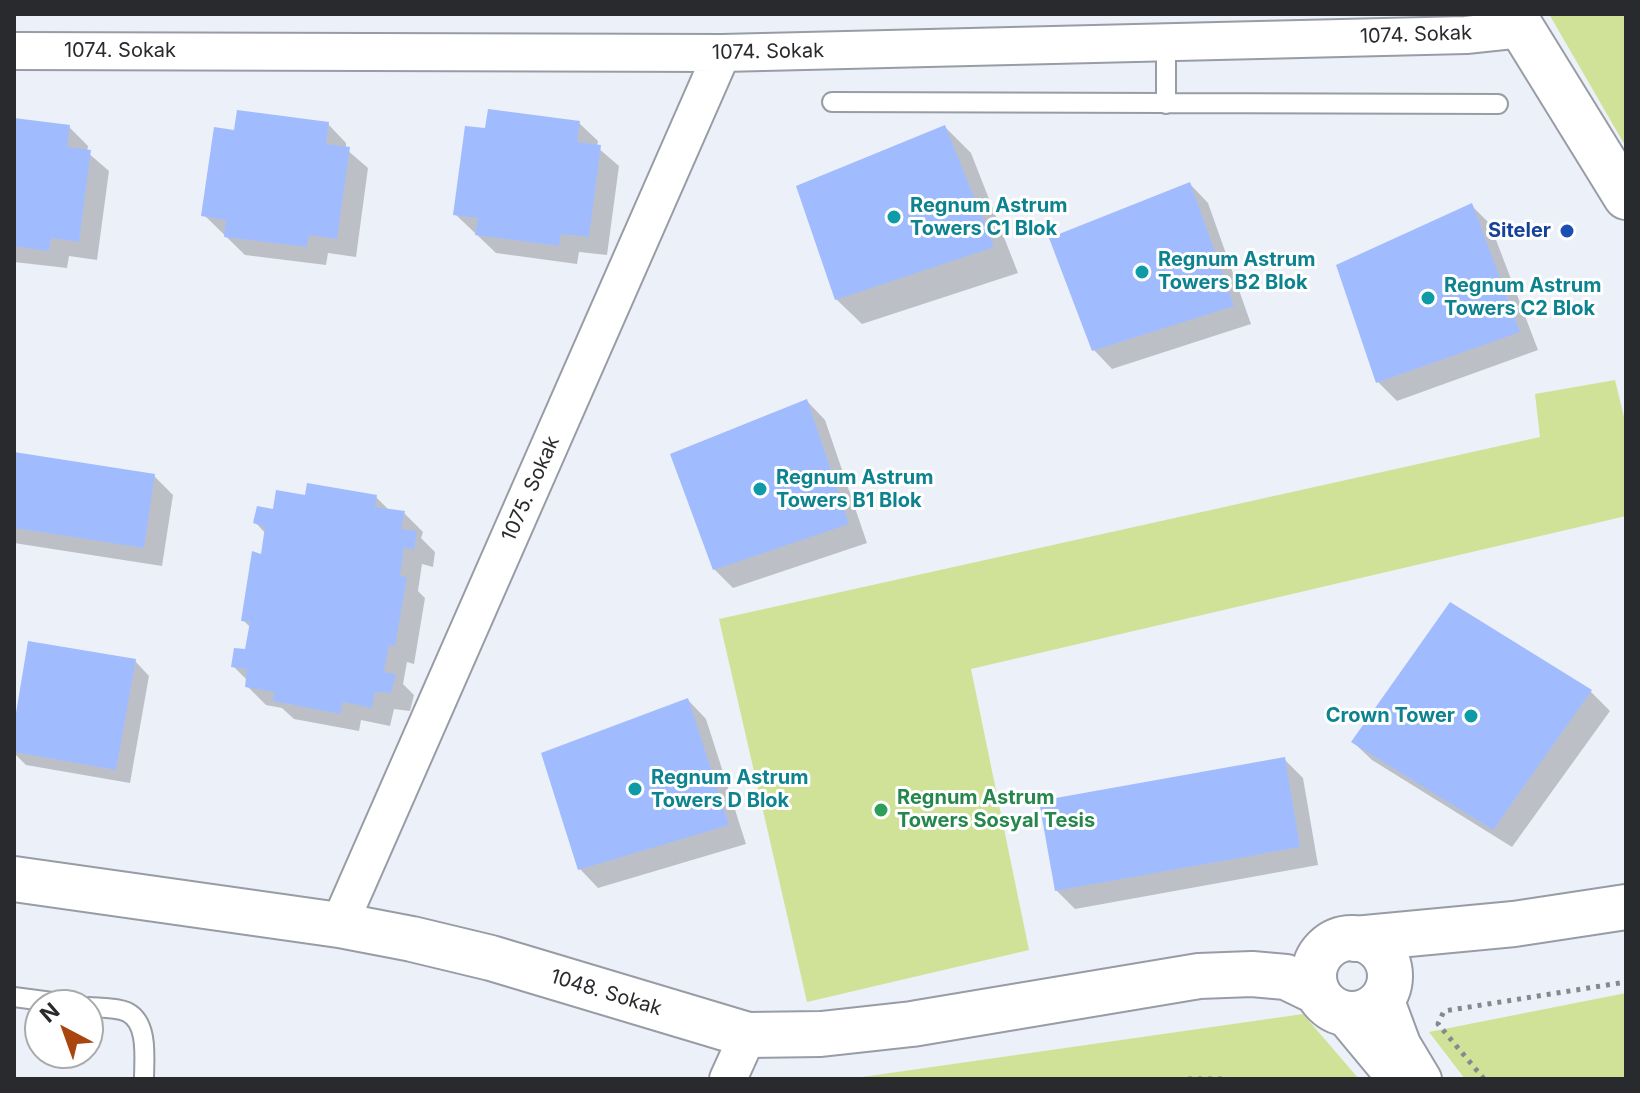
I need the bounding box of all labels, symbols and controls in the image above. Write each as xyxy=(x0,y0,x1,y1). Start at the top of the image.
street label: 1074. Sokak xyxy=(1360,21,1472,49)
street label: 1074. Sokak xyxy=(64,39,176,63)
street label: 1074. Sokak xyxy=(712,39,824,65)
place label: Regnum Astrum Towers C1 Blok xyxy=(910,194,1067,241)
marker: Regnum Astrum Towers C1 Blok xyxy=(885,208,903,226)
place label: Siteler xyxy=(1488,219,1551,243)
marker: Siteler xyxy=(1558,222,1576,240)
place label: Regnum Astrum Towers B2 Blok xyxy=(1158,248,1315,295)
marker: Regnum Astrum Towers B2 Blok xyxy=(1133,263,1151,281)
place label: Regnum Astrum Towers C2 Blok xyxy=(1444,274,1601,321)
marker: Regnum Astrum Towers C2 Blok xyxy=(1419,289,1437,307)
street label: 1075. Sokak xyxy=(497,433,565,545)
place label: Regnum Astrum Towers B1 Blok xyxy=(776,466,933,513)
marker: Regnum Astrum Towers B1 Blok xyxy=(751,480,769,498)
place label: Crown Tower xyxy=(1326,704,1455,728)
marker: Crown Tower xyxy=(1462,707,1480,725)
place label: Regnum Astrum Towers D Blok xyxy=(651,766,808,813)
marker: Regnum Astrum Towers D Blok xyxy=(626,780,644,798)
place label: Regnum Astrum Towers Sosyal Tesis xyxy=(897,786,1095,833)
marker: Regnum Astrum Towers Sosyal Tesis xyxy=(872,801,890,819)
street label: 1048. Sokak xyxy=(548,965,664,1021)
north arrow xyxy=(24,989,104,1069)
text: N xyxy=(35,997,64,1028)

